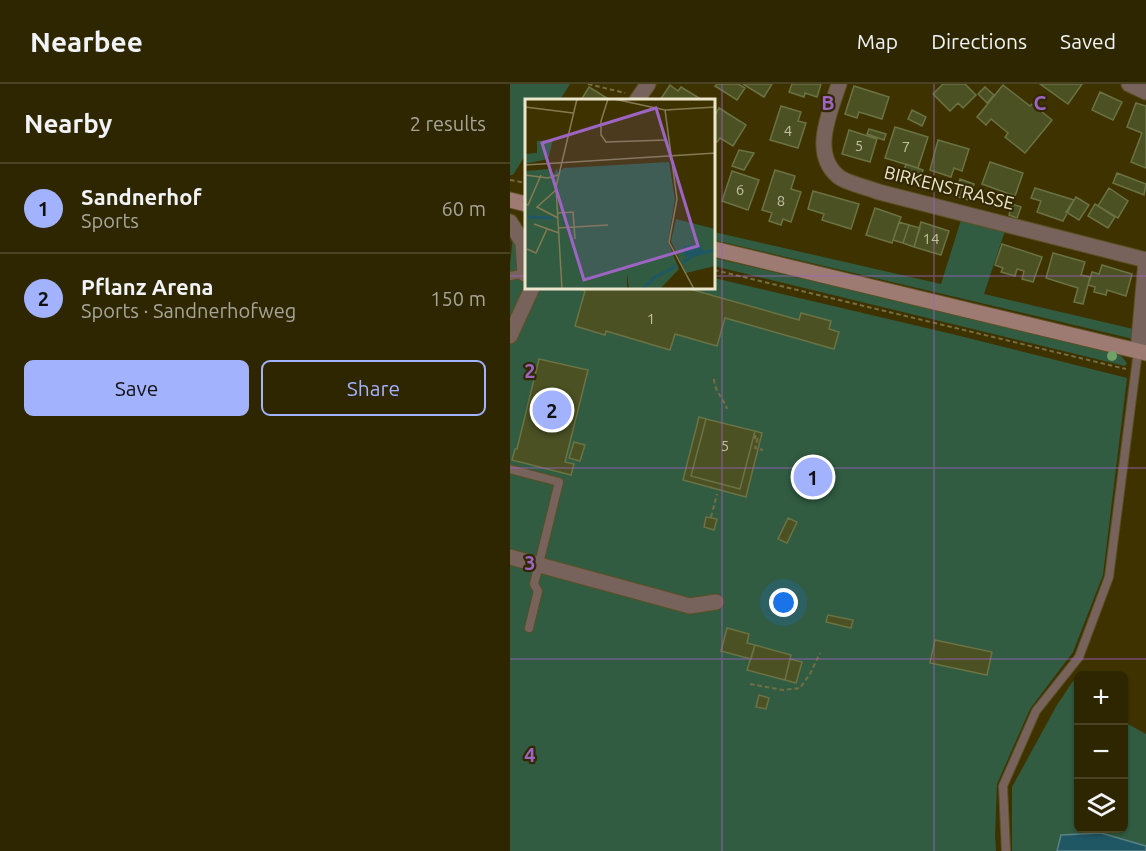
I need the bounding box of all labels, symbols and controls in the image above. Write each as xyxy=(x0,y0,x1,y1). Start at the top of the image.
text: Nearbee xyxy=(30,26,143,57)
text: Map xyxy=(857,29,898,53)
text: Directions xyxy=(931,29,1027,53)
text: Saved xyxy=(1060,29,1116,53)
text: B xyxy=(821,91,835,114)
text: C xyxy=(1034,91,1047,114)
inset map xyxy=(525,99,716,290)
text: Nearby xyxy=(24,109,112,138)
text: 2 results xyxy=(410,112,486,135)
house number: 4 xyxy=(784,122,792,139)
house number: 5 xyxy=(855,137,863,154)
house number: 7 xyxy=(902,138,910,155)
street label: BIRKENSTRASSE xyxy=(882,161,1016,213)
house number: 6 xyxy=(736,181,744,198)
text: Sandnerhof xyxy=(81,184,201,209)
house number: 8 xyxy=(777,192,785,209)
text: 1 xyxy=(38,197,49,220)
text: 60 m xyxy=(442,197,486,220)
text: Sports xyxy=(81,209,139,232)
house number: 14 xyxy=(923,230,939,247)
text: Pflanz Arena xyxy=(81,274,214,299)
text: 2 xyxy=(38,287,49,310)
text: 150 m xyxy=(430,287,486,310)
text: Sports · Sandnerhofweg xyxy=(81,299,296,322)
house number: 1 xyxy=(647,310,655,327)
text: 2 xyxy=(524,359,536,382)
button: Save xyxy=(24,360,249,416)
button: Share xyxy=(261,360,486,416)
pin: 2 xyxy=(532,388,572,432)
house number: 5 xyxy=(721,437,729,454)
pin: 1 xyxy=(794,454,832,500)
text: 3 xyxy=(524,551,536,574)
your location xyxy=(769,588,798,617)
map controls xyxy=(1074,671,1128,833)
button: + xyxy=(1074,671,1128,725)
button: − xyxy=(1074,725,1128,779)
text: 4 xyxy=(524,743,536,766)
button: layers xyxy=(1074,779,1128,833)

